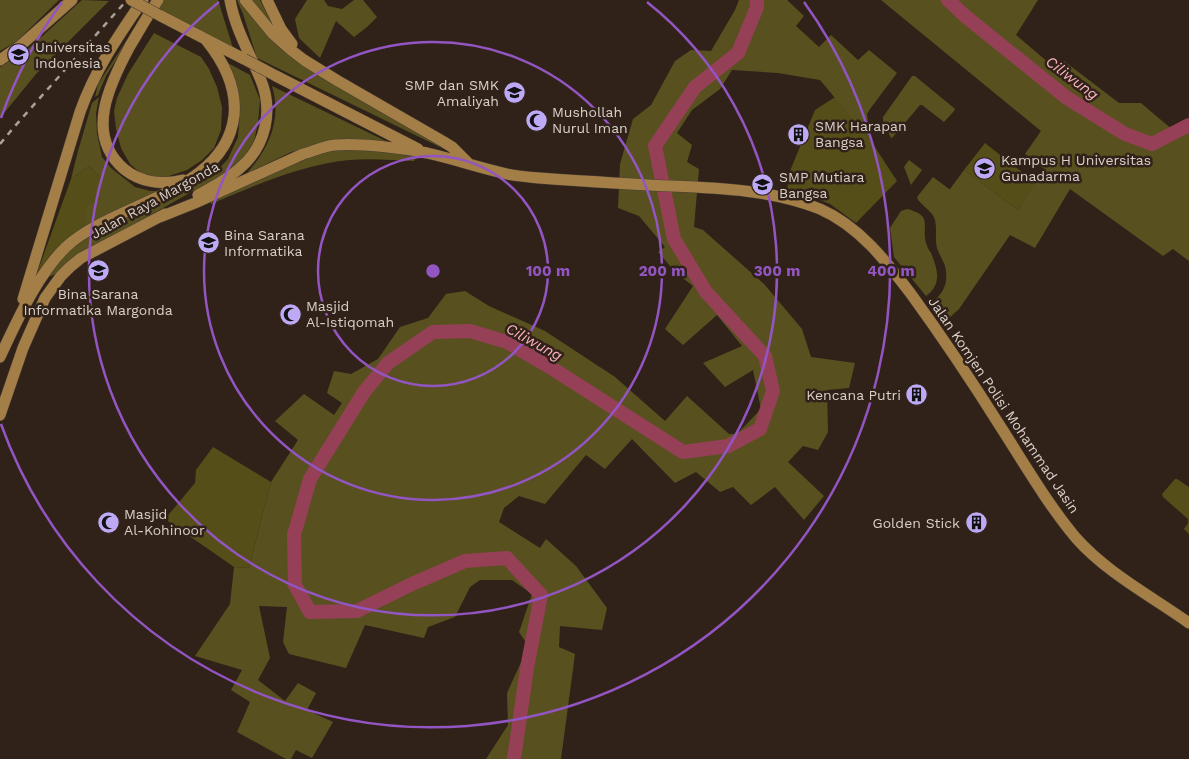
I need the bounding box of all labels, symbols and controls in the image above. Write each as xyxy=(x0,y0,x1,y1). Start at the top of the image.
place label: Universitas Indonesia xyxy=(35,39,110,71)
school or university icon: Universitas Indonesia xyxy=(7,43,31,67)
water label: Ciliwung xyxy=(1042,52,1102,104)
place label: SMP dan SMK Amaliyah xyxy=(405,77,499,109)
school or university icon: SMP dan SMK Amaliyah xyxy=(503,81,527,105)
place label: Mushollah Nurul Iman xyxy=(552,104,628,136)
mosque icon: Mushollah Nurul Iman xyxy=(524,108,548,132)
place label: SMK Harapan Bangsa xyxy=(815,118,907,150)
building icon: SMK Harapan Bangsa xyxy=(787,122,811,146)
place label: Kampus H Universitas Gunadarma xyxy=(1001,152,1151,184)
school or university icon: Kampus H Universitas Gunadarma xyxy=(973,156,997,180)
street label: Jalan Raya Margonda xyxy=(88,158,222,242)
place label: SMP Mutiara Bangsa xyxy=(779,169,864,201)
school or university icon: SMP Mutiara Bangsa xyxy=(751,173,775,197)
place label: Bina Sarana Informatika xyxy=(224,227,305,259)
school or university icon: Bina Sarana Informatika xyxy=(196,231,220,255)
school or university icon: Bina Sarana Informatika Margonda xyxy=(86,259,110,283)
centre of rings xyxy=(424,262,442,280)
text: 100 m xyxy=(526,262,570,280)
text: 200 m xyxy=(639,262,685,280)
text: 300 m xyxy=(754,262,800,280)
text: 400 m xyxy=(867,262,915,280)
place label: Bina Sarana Informatika Margonda xyxy=(23,286,173,318)
street label: Jalan Komjen Polisi Mohammad Jasin xyxy=(925,294,1083,516)
place label: Masjid Al-Istiqomah xyxy=(306,298,394,330)
mosque icon: Masjid Al-Istiqomah xyxy=(278,302,302,326)
water label: Ciliwung xyxy=(503,319,565,365)
building icon: Kencana Putri xyxy=(905,383,929,407)
place label: Kencana Putri xyxy=(806,387,901,403)
place label: Masjid Al-Kohinoor xyxy=(124,506,205,538)
mosque icon: Masjid Al-Kohinoor xyxy=(96,510,120,534)
building icon: Golden Stick xyxy=(964,511,988,535)
place label: Golden Stick xyxy=(873,515,960,531)

